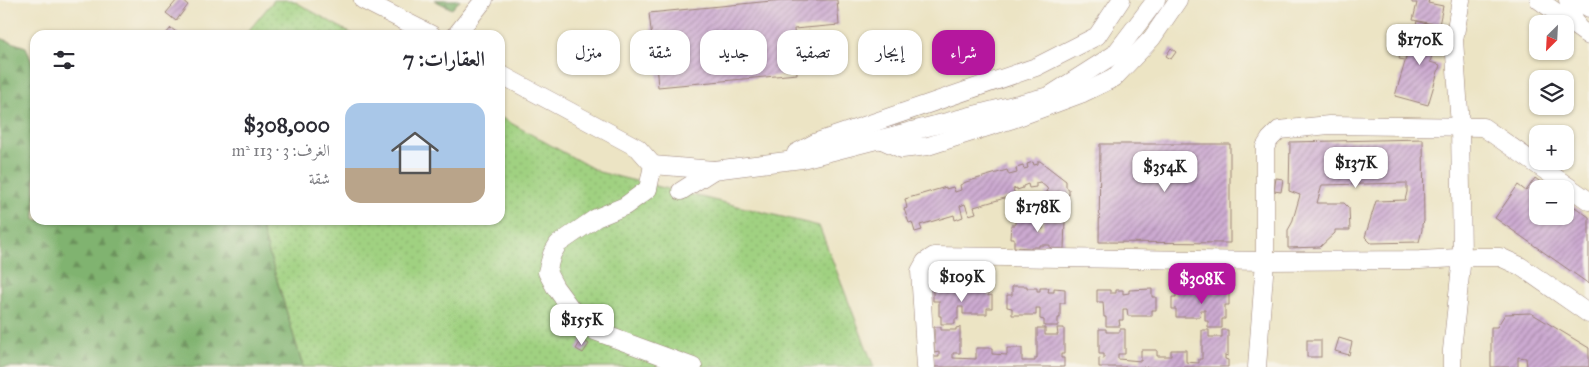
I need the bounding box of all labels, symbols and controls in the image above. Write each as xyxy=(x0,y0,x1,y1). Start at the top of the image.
north arrow xyxy=(1529,15,1574,60)
map controls xyxy=(1529,15,1574,225)
pin: $170K xyxy=(1385,23,1455,66)
chip: منزل xyxy=(557,30,620,75)
chip: شقة xyxy=(630,30,690,75)
chip: جديد xyxy=(700,30,767,75)
chip: تصفية xyxy=(777,30,848,75)
chip: إيجار xyxy=(858,30,922,75)
chip: شراء xyxy=(932,30,995,75)
text: $170K xyxy=(1397,30,1443,49)
icon: filters xyxy=(50,46,78,74)
text: العقارات: 7 xyxy=(403,46,485,72)
button: layers xyxy=(1529,70,1574,115)
text: $308,000 xyxy=(244,112,330,138)
icon: home xyxy=(385,123,445,183)
button: + xyxy=(1529,125,1574,170)
text: الغرف: 3 · 113 m² xyxy=(232,141,330,160)
pin: $137K xyxy=(1321,146,1391,189)
pin: $354K xyxy=(1130,150,1200,193)
text: $137K xyxy=(1335,153,1377,172)
text: $354K xyxy=(1143,157,1187,176)
text: شقة xyxy=(309,169,330,188)
button: − xyxy=(1529,180,1574,225)
pin: $178K xyxy=(1003,190,1073,233)
text: $178K xyxy=(1016,197,1060,216)
pin: $109K xyxy=(927,260,997,303)
pin: $308K xyxy=(1167,262,1237,305)
text: $109K xyxy=(939,267,985,286)
text: $308K xyxy=(1179,269,1225,288)
pin: $155K xyxy=(547,304,617,346)
text: $155K xyxy=(561,310,603,329)

